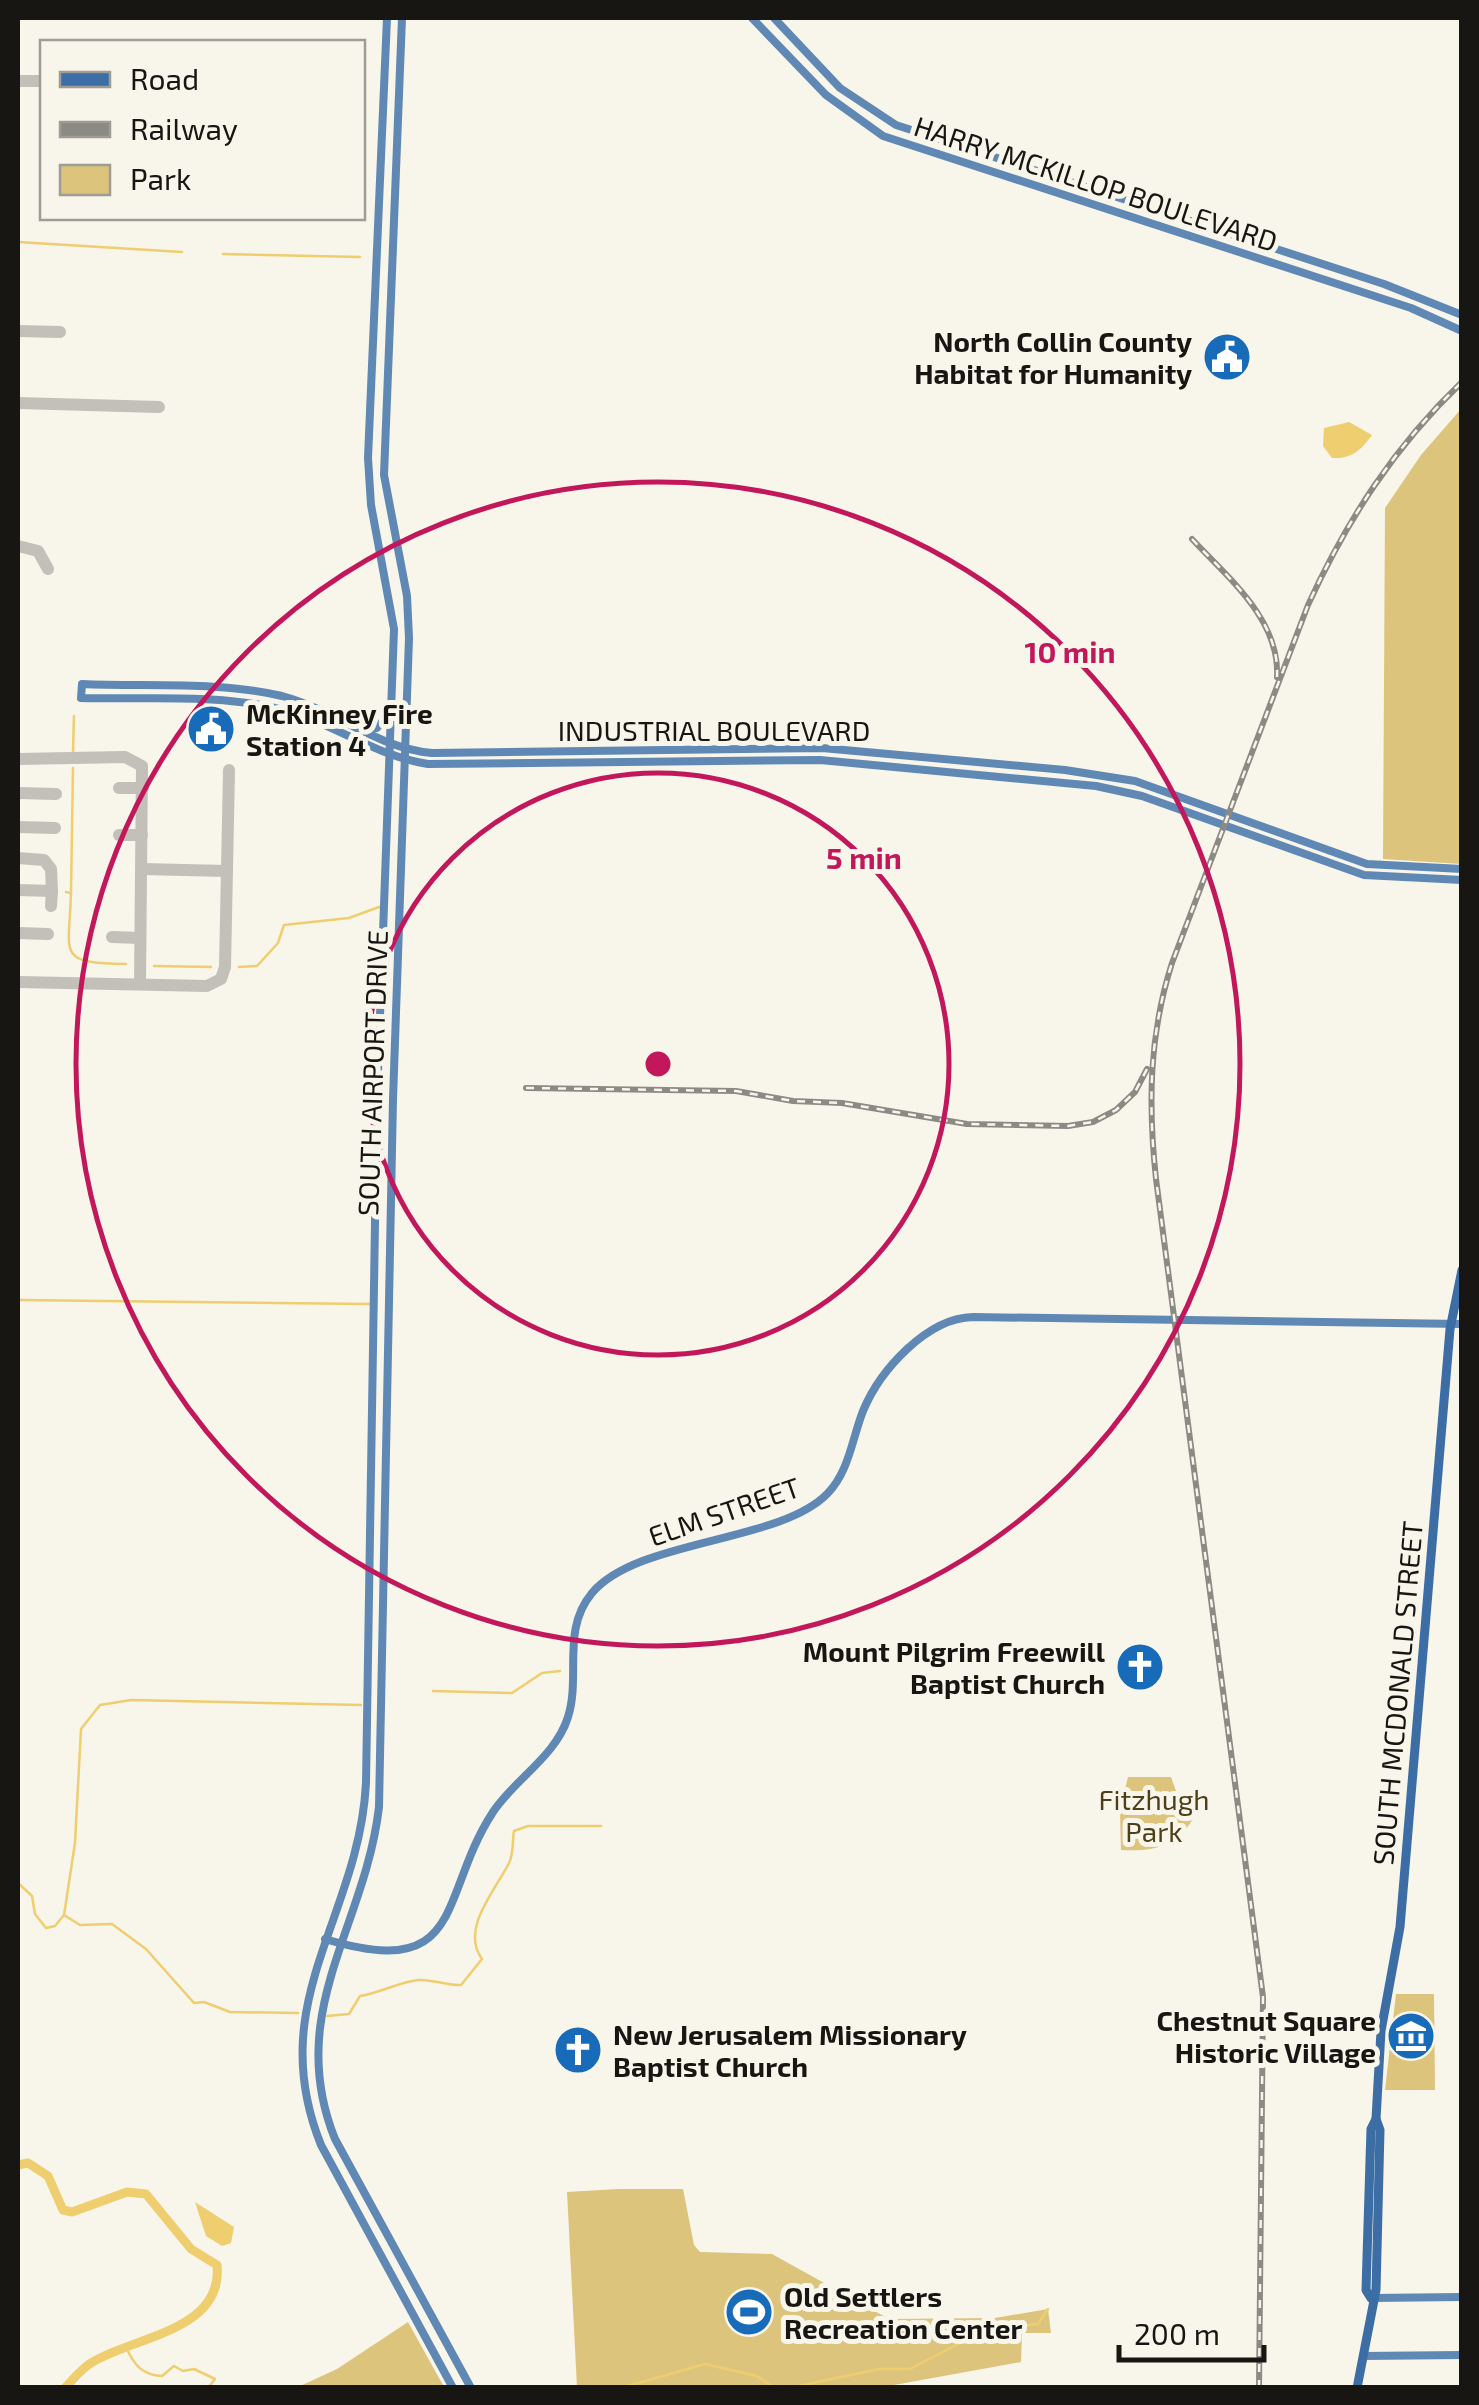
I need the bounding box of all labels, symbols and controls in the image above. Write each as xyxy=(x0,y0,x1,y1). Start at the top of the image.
legend xyxy=(40,40,365,220)
text: Road xyxy=(130,60,199,96)
street label: HARRY MCKILLOP BOULEVARD xyxy=(910,108,1282,258)
text: Railway xyxy=(130,110,238,146)
text: Park xyxy=(130,160,191,196)
place label: North Collin County Habitat for Humanity xyxy=(914,324,1192,390)
public building icon: North Collin County Habitat for Humanity xyxy=(1201,331,1253,383)
text: 10 min xyxy=(1024,633,1116,669)
place label: McKinney Fire Station 4 xyxy=(246,696,433,762)
public building icon: McKinney Fire Station 4 xyxy=(185,703,237,755)
street label: INDUSTRIAL BOULEVARD xyxy=(558,713,870,747)
text: 5 min xyxy=(826,839,902,875)
street label: SOUTH AIRPORT DRIVE xyxy=(350,930,394,1216)
centre of rings xyxy=(640,1046,676,1082)
street label: ELM STREET xyxy=(644,1469,804,1553)
street label: SOUTH MCDONALD STREET xyxy=(1365,1519,1429,1867)
place label: Mount Pilgrim Freewill Baptist Church xyxy=(803,1634,1106,1700)
church icon: Mount Pilgrim Freewill Baptist Church xyxy=(1114,1641,1166,1693)
park label: Fitzhugh Park xyxy=(1098,1782,1210,1848)
place label: Chestnut Square Historic Village xyxy=(1156,2003,1376,2069)
museum icon: Chestnut Square Historic Village xyxy=(1385,2010,1437,2062)
place label: New Jerusalem Missionary Baptist Church xyxy=(613,2017,967,2083)
church icon: New Jerusalem Missionary Baptist Church xyxy=(552,2024,604,2076)
place label: Old Settlers Recreation Center xyxy=(784,2279,1022,2345)
sports icon: Old Settlers Recreation Center xyxy=(723,2286,775,2338)
scale bar xyxy=(1119,2300,1264,2362)
text: 200 m xyxy=(1134,2315,1220,2351)

